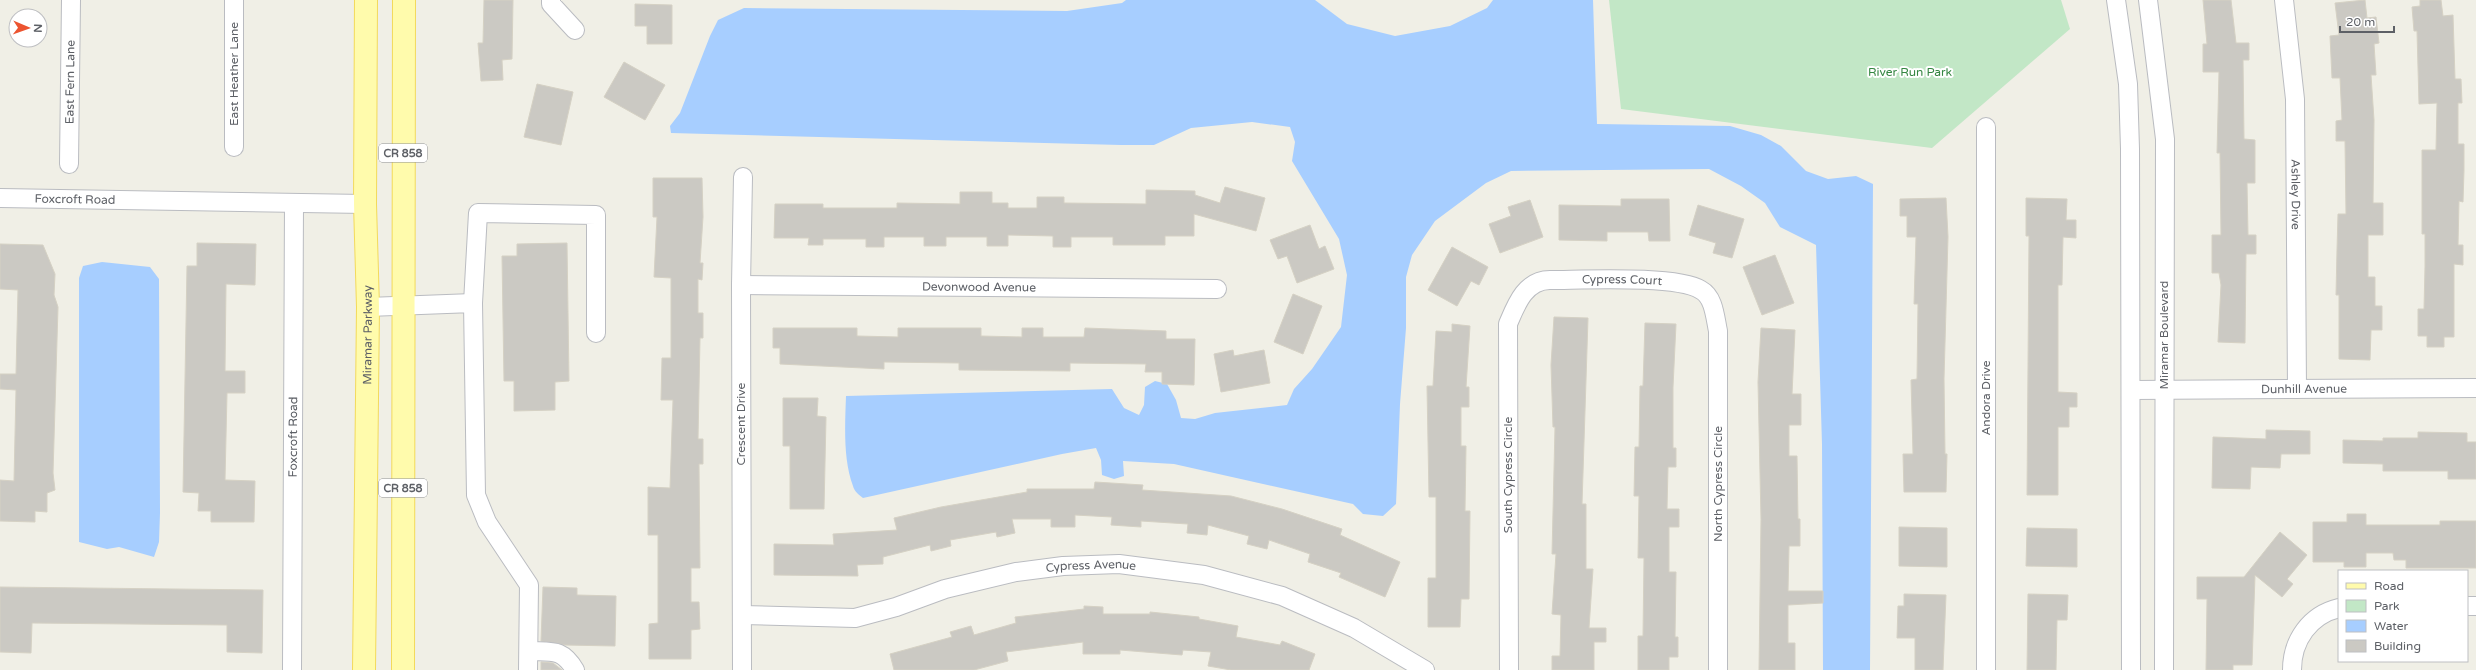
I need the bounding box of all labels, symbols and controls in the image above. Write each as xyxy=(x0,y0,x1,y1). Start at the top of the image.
north arrow xyxy=(8,8,48,48)
scale bar xyxy=(2340,8,2394,34)
text: 20 m xyxy=(2346,15,2375,29)
street label: East Heather Lane xyxy=(227,22,241,126)
text: N xyxy=(31,24,44,33)
street label: East Fern Lane xyxy=(62,40,78,124)
park label: River Run Park xyxy=(1868,65,1953,79)
road number: CR 858 xyxy=(379,144,427,162)
street label: Ashley Drive xyxy=(2288,159,2303,230)
street label: Foxcroft Road xyxy=(35,192,115,207)
street label: Cypress Court xyxy=(1582,272,1663,288)
street label: Devonwood Avenue xyxy=(922,280,1036,294)
street label: Miramar Boulevard xyxy=(2157,281,2171,389)
street label: Miramar Parkway xyxy=(360,284,375,385)
street label: Andora Drive xyxy=(1979,360,1993,436)
street label: Crescent Drive xyxy=(734,382,748,465)
street label: Dunhill Avenue xyxy=(2261,382,2347,396)
street label: Foxcroft Road xyxy=(286,397,300,477)
street label: South Cypress Circle xyxy=(1501,417,1515,533)
street label: North Cypress Circle xyxy=(1711,426,1725,542)
road number: CR 858 xyxy=(379,479,427,497)
street label: Cypress Avenue xyxy=(1045,557,1137,575)
legend xyxy=(2338,570,2468,662)
text: Road xyxy=(2374,579,2404,593)
text: Park xyxy=(2374,599,2400,613)
text: Water xyxy=(2374,619,2409,633)
text: Building xyxy=(2374,639,2421,653)

